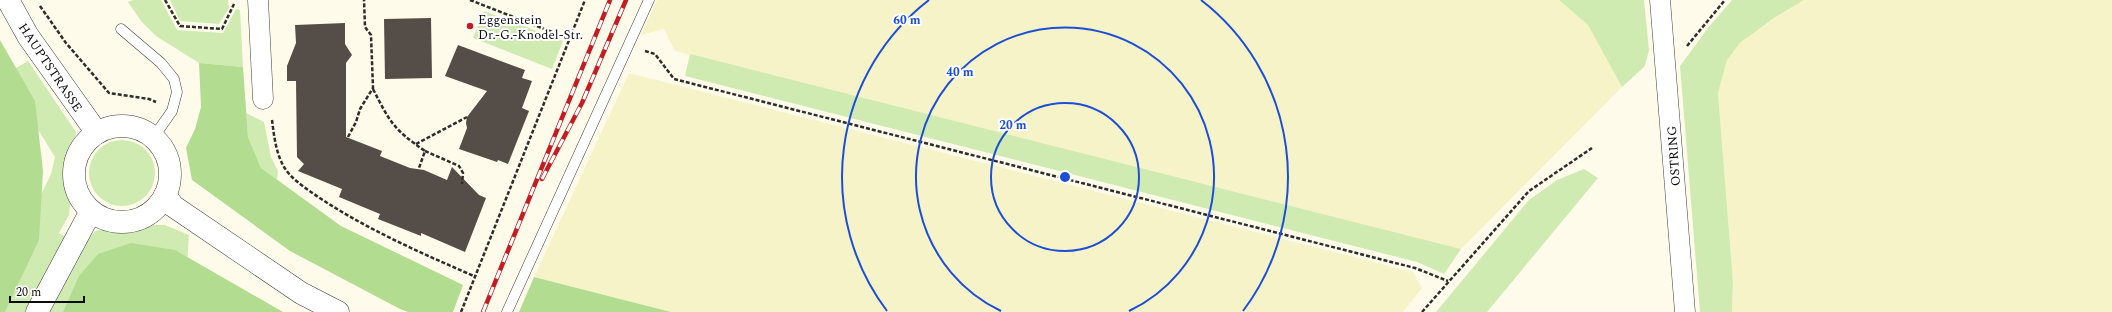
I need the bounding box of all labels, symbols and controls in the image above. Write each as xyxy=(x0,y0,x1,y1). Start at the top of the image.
place label: Eggenstein Dr.-G.-Knodel-Str. xyxy=(478,10,583,45)
text: 60 m xyxy=(893,11,921,30)
street label: HAUPTSTRASSE xyxy=(13,19,87,116)
marker: Eggenstein Dr.-G.-Knodel-Str. xyxy=(465,21,475,31)
text: 40 m xyxy=(946,63,974,82)
text: 20 m xyxy=(999,116,1027,135)
street label: OSTRING xyxy=(1662,125,1686,187)
centre of rings xyxy=(1058,170,1072,184)
scale bar xyxy=(10,278,84,304)
text: 20 m xyxy=(16,283,41,302)

